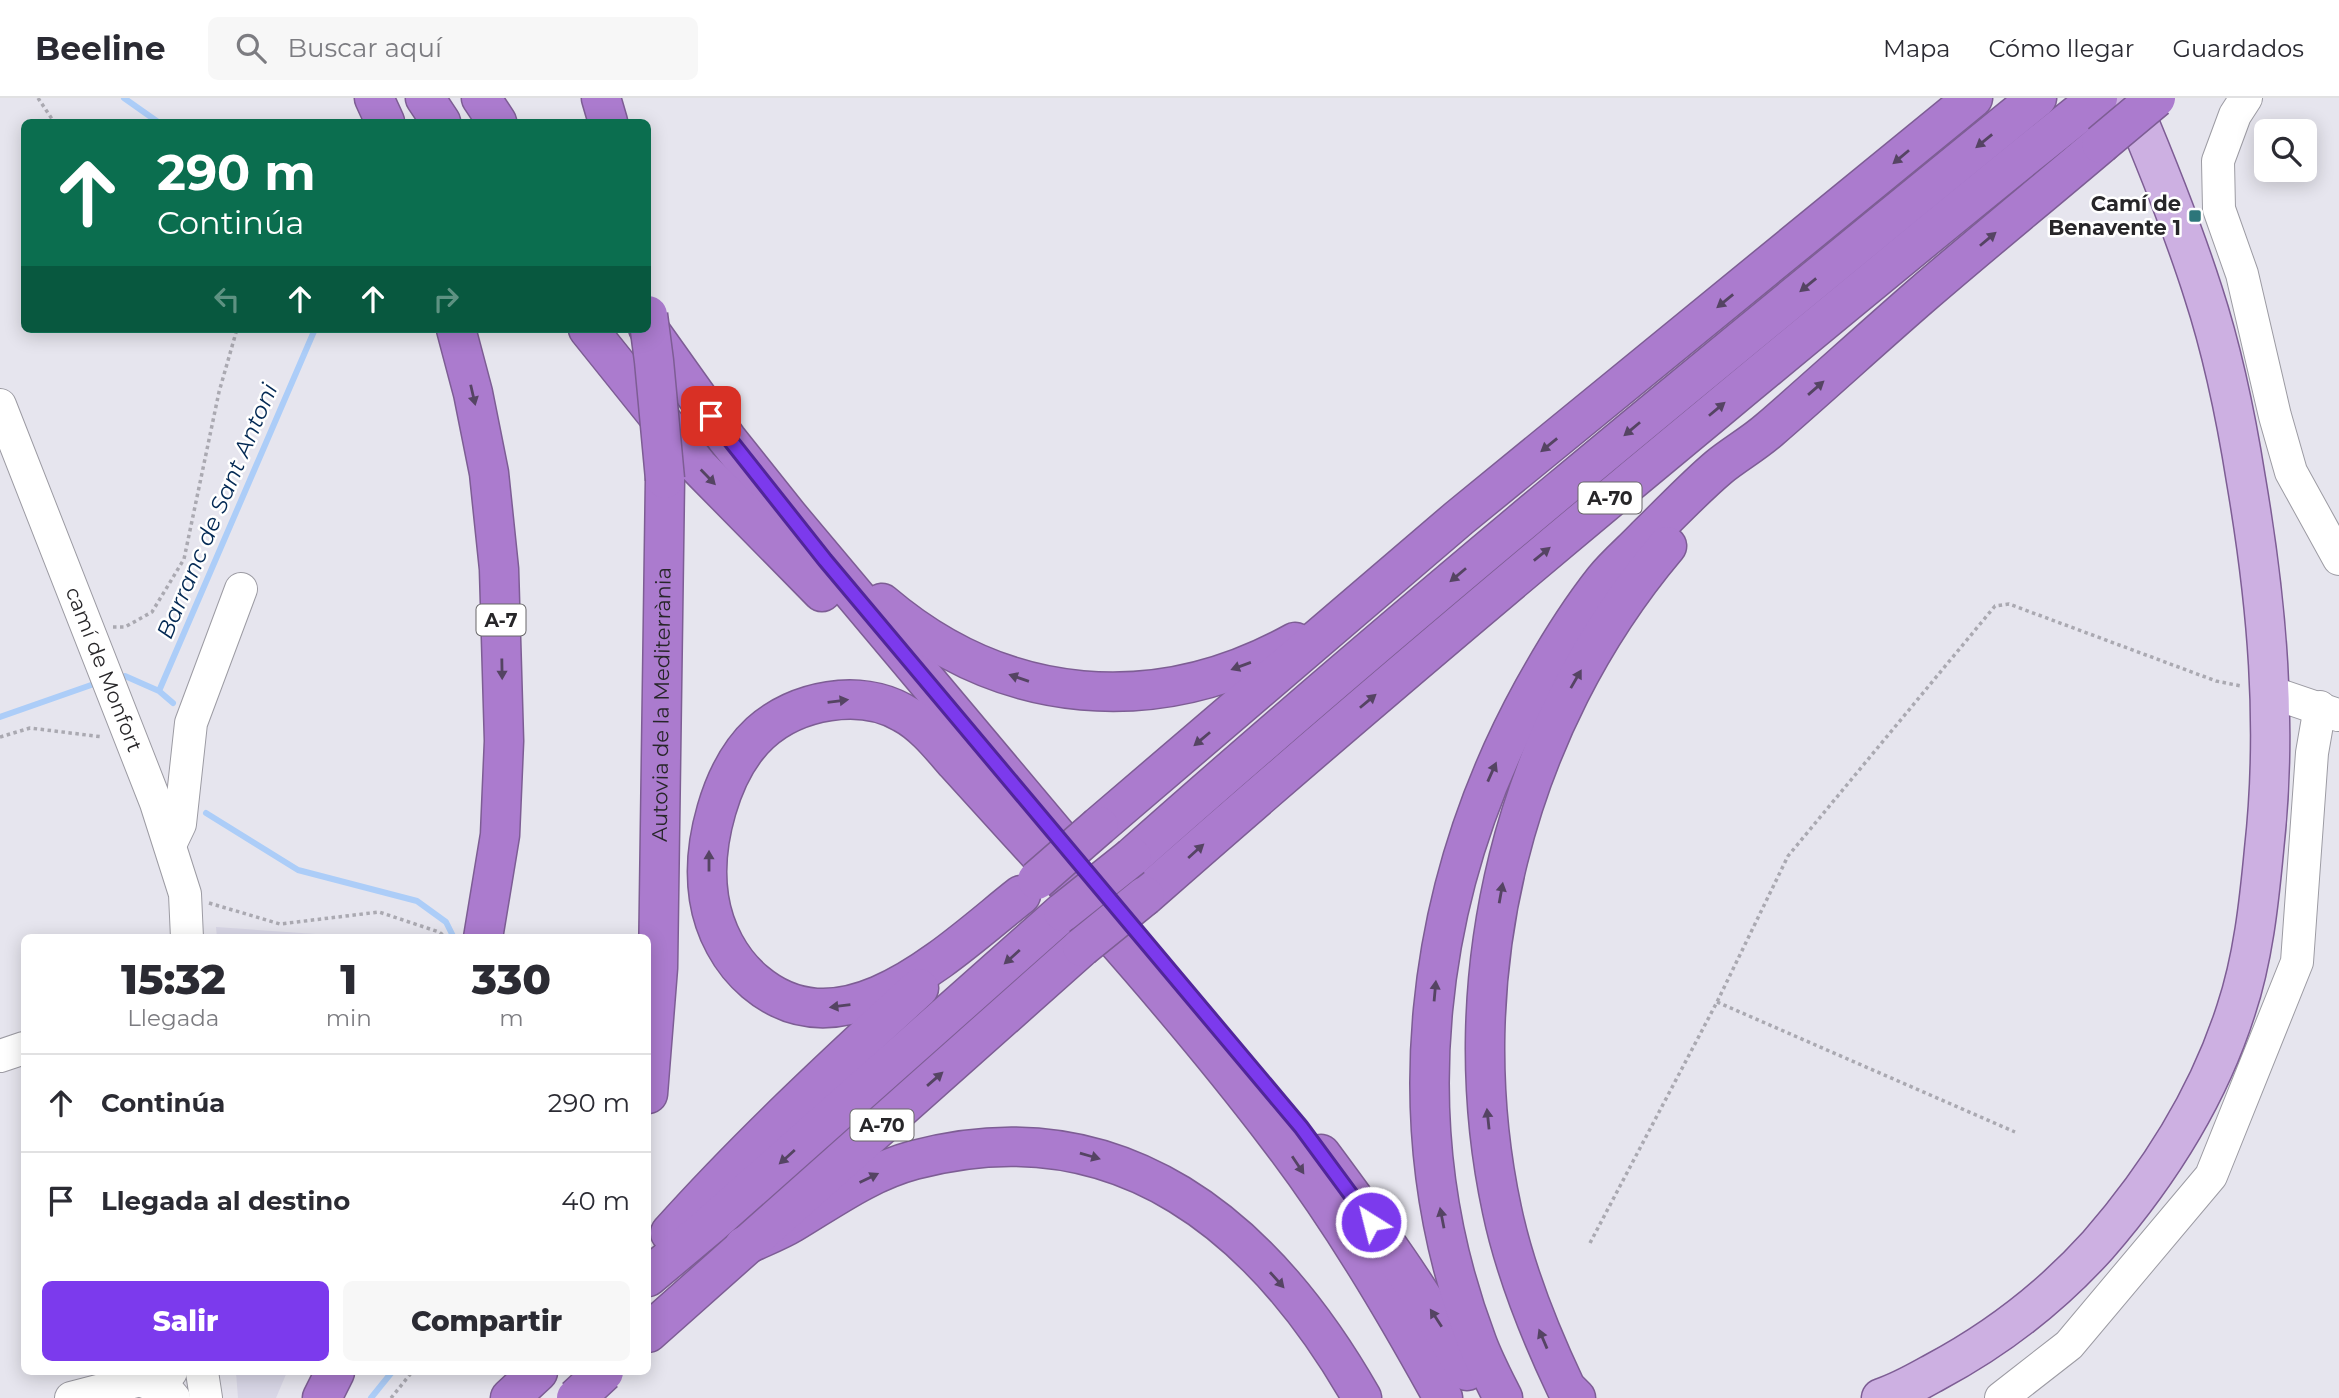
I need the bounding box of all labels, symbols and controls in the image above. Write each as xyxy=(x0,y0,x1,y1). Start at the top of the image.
search box xyxy=(208,17,698,80)
text: Beeline xyxy=(35,28,166,68)
icon: search xyxy=(232,29,270,67)
text: Buscar aquí xyxy=(288,32,442,64)
text: Mapa xyxy=(1883,34,1950,63)
text: Cómo llegar xyxy=(1988,34,2134,63)
text: Guardados xyxy=(2172,34,2304,63)
map controls xyxy=(2254,119,2317,182)
button: search xyxy=(2254,119,2317,182)
one-way arrow xyxy=(1976,133,1993,148)
text: 290 m xyxy=(157,143,316,202)
icon: ahead xyxy=(42,147,133,238)
one-way arrow xyxy=(1893,149,1910,164)
place label: Camí de Benavente 1 xyxy=(2048,191,2181,240)
text: Continúa xyxy=(157,203,304,242)
marker: Camí de Benavente 1 xyxy=(2187,208,2203,224)
one-way arrow xyxy=(1979,231,1997,247)
one-way arrow xyxy=(1799,277,1817,292)
icon: left xyxy=(208,280,246,318)
icon: ahead xyxy=(281,280,319,318)
icon: ahead xyxy=(354,280,392,318)
icon: right xyxy=(427,280,465,318)
one-way arrow xyxy=(1717,293,1734,308)
water label: Barranc de Sant Antoni xyxy=(151,379,284,643)
one-way arrow xyxy=(1807,380,1825,396)
one-way arrow xyxy=(468,384,479,406)
pin xyxy=(681,386,741,446)
icon: arrive xyxy=(692,397,730,435)
one-way arrow xyxy=(1708,402,1725,417)
one-way arrow xyxy=(1624,421,1641,436)
one-way arrow xyxy=(1540,437,1558,452)
one-way arrow xyxy=(700,468,717,485)
road number: A-70 xyxy=(1578,482,1642,514)
one-way arrow xyxy=(1532,547,1550,562)
street label: Autovia de la Mediterrània xyxy=(647,567,676,842)
one-way arrow xyxy=(1449,567,1466,582)
street label: camí de Monfort xyxy=(61,583,148,755)
road number: A-7 xyxy=(476,604,526,636)
one-way arrow xyxy=(496,659,508,681)
one-way arrow xyxy=(1231,661,1252,672)
one-way arrow xyxy=(1570,670,1583,689)
one-way arrow xyxy=(1008,672,1029,683)
one-way arrow xyxy=(1359,694,1377,709)
one-way arrow xyxy=(827,696,849,707)
one-way arrow xyxy=(1193,731,1211,747)
one-way arrow xyxy=(1486,762,1498,782)
one-way arrow xyxy=(1188,844,1205,859)
one-way arrow xyxy=(703,850,715,872)
one-way arrow xyxy=(1496,882,1507,904)
one-way arrow xyxy=(1003,949,1021,965)
text: 15:32 xyxy=(121,953,226,1005)
text: 1 xyxy=(340,953,357,1005)
text: 330 xyxy=(472,953,551,1005)
one-way arrow xyxy=(1429,980,1440,1002)
one-way arrow xyxy=(829,1000,851,1011)
text: Llegada xyxy=(127,1004,219,1032)
text: min xyxy=(326,1004,372,1032)
text: m xyxy=(499,1004,524,1032)
one-way arrow xyxy=(926,1072,943,1087)
icon: ahead xyxy=(42,1084,80,1122)
text: Continúa xyxy=(101,1087,225,1119)
text: 290 m xyxy=(548,1087,630,1119)
one-way arrow xyxy=(1483,1108,1494,1130)
road number: A-70 xyxy=(850,1110,914,1140)
one-way arrow xyxy=(778,1149,796,1165)
one-way arrow xyxy=(1080,1151,1102,1162)
one-way arrow xyxy=(1291,1156,1305,1174)
one-way arrow xyxy=(859,1172,879,1184)
icon: arrive xyxy=(42,1182,80,1220)
text: Llegada al destino xyxy=(101,1185,350,1217)
text: 40 m xyxy=(561,1185,630,1217)
position arrow xyxy=(1334,1185,1408,1259)
one-way arrow xyxy=(1436,1207,1447,1229)
one-way arrow xyxy=(1269,1271,1285,1289)
button: Salir xyxy=(42,1281,329,1361)
button: Compartir xyxy=(343,1281,630,1361)
one-way arrow xyxy=(1430,1308,1443,1327)
one-way arrow xyxy=(1538,1328,1549,1349)

